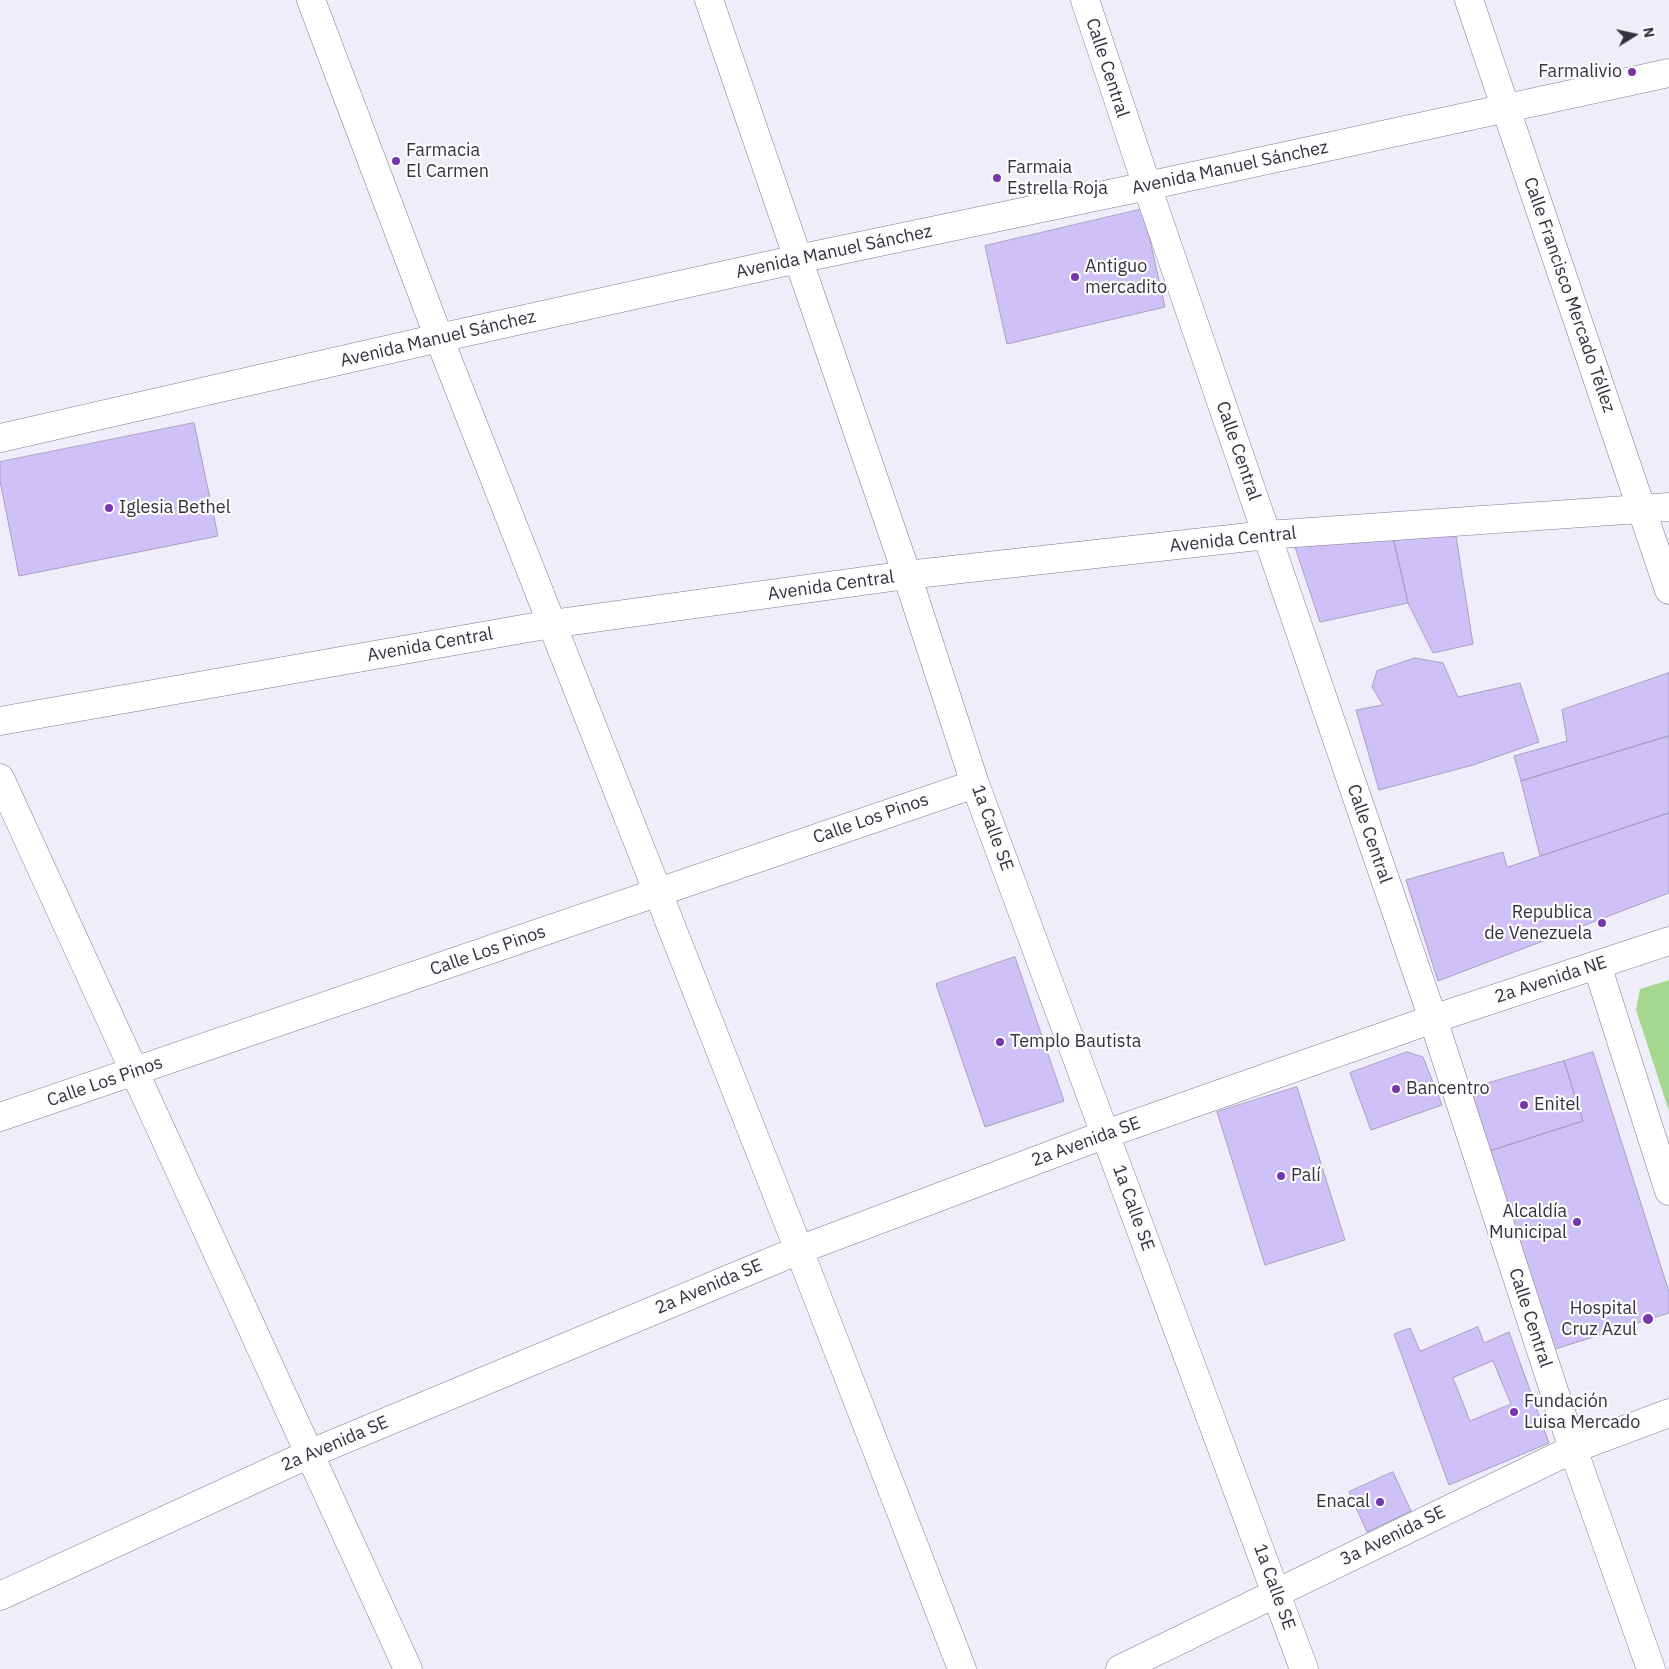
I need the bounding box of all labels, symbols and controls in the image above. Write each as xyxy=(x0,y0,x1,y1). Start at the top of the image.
north arrow xyxy=(1609,10,1659,60)
street label: Calle Central xyxy=(1081,16,1133,120)
text: N xyxy=(1639,26,1659,39)
place label: Farmalivio xyxy=(1538,61,1622,83)
marker: Farmalivio xyxy=(1626,66,1638,78)
street label: Avenida Manuel Sánchez xyxy=(1130,137,1330,199)
place label: Farmacia El Carmen xyxy=(406,140,489,182)
marker: Farmacia El Carmen xyxy=(390,155,402,167)
place label: Farmaia Estrella Roja xyxy=(1007,157,1108,200)
marker: Farmaia Estrella Roja xyxy=(991,172,1003,184)
street label: Calle Francisco Mercado Téllez xyxy=(1518,174,1620,416)
street label: Avenida Manuel Sánchez xyxy=(734,221,934,283)
place label: Antiguo mercadito xyxy=(1085,256,1167,298)
marker: Antiguo mercadito xyxy=(1069,271,1081,283)
street label: Avenida Manuel Sánchez xyxy=(338,306,538,372)
street label: Calle Central xyxy=(1211,399,1265,503)
place label: Iglesia Bethel xyxy=(119,497,231,519)
marker: Iglesia Bethel xyxy=(103,502,115,514)
street label: Avenida Central xyxy=(1169,523,1297,557)
street label: Avenida Central xyxy=(766,566,896,606)
street label: Avenida Central xyxy=(365,623,495,667)
street label: 1a Calle SE xyxy=(966,782,1018,874)
street label: Calle Central xyxy=(1342,782,1396,886)
street label: Calle Los Pinos xyxy=(810,789,932,849)
place label: Republica de Venezuela xyxy=(1484,902,1592,944)
marker: Republica de Venezuela xyxy=(1596,917,1608,929)
street label: Calle Los Pinos xyxy=(427,921,549,981)
street label: 2a Avenida NE xyxy=(1492,952,1610,1008)
place label: Templo Bautista xyxy=(1010,1031,1141,1053)
marker: Templo Bautista xyxy=(994,1036,1006,1048)
street label: Calle Los Pinos xyxy=(44,1052,166,1112)
place label: Bancentro xyxy=(1406,1078,1490,1100)
marker: Bancentro xyxy=(1390,1083,1402,1095)
place label: Enitel xyxy=(1534,1094,1580,1116)
marker: Enitel xyxy=(1518,1099,1530,1111)
street label: 2a Avenida SE xyxy=(1029,1112,1143,1172)
street label: 1a Calle SE xyxy=(1107,1162,1159,1254)
place label: Palí xyxy=(1291,1165,1321,1187)
marker: Palí xyxy=(1275,1170,1287,1182)
place label: Alcaldía Municipal xyxy=(1489,1201,1567,1244)
marker: Alcaldía Municipal xyxy=(1571,1216,1583,1228)
street label: 2a Avenida SE xyxy=(652,1255,766,1319)
street label: Calle Central xyxy=(1504,1266,1556,1370)
place label: Hospital Cruz Azul xyxy=(1561,1298,1637,1340)
marker: Hospital Cruz Azul xyxy=(1641,1312,1655,1326)
place label: Fundación Luisa Mercado xyxy=(1524,1391,1640,1434)
marker: Fundación Luisa Mercado xyxy=(1508,1406,1520,1418)
street label: 2a Avenida SE xyxy=(278,1412,392,1476)
place label: Enacal xyxy=(1316,1491,1370,1513)
marker: Enacal xyxy=(1374,1496,1386,1508)
street label: 3a Avenida SE xyxy=(1337,1501,1449,1571)
street label: 1a Calle SE xyxy=(1248,1541,1300,1633)

